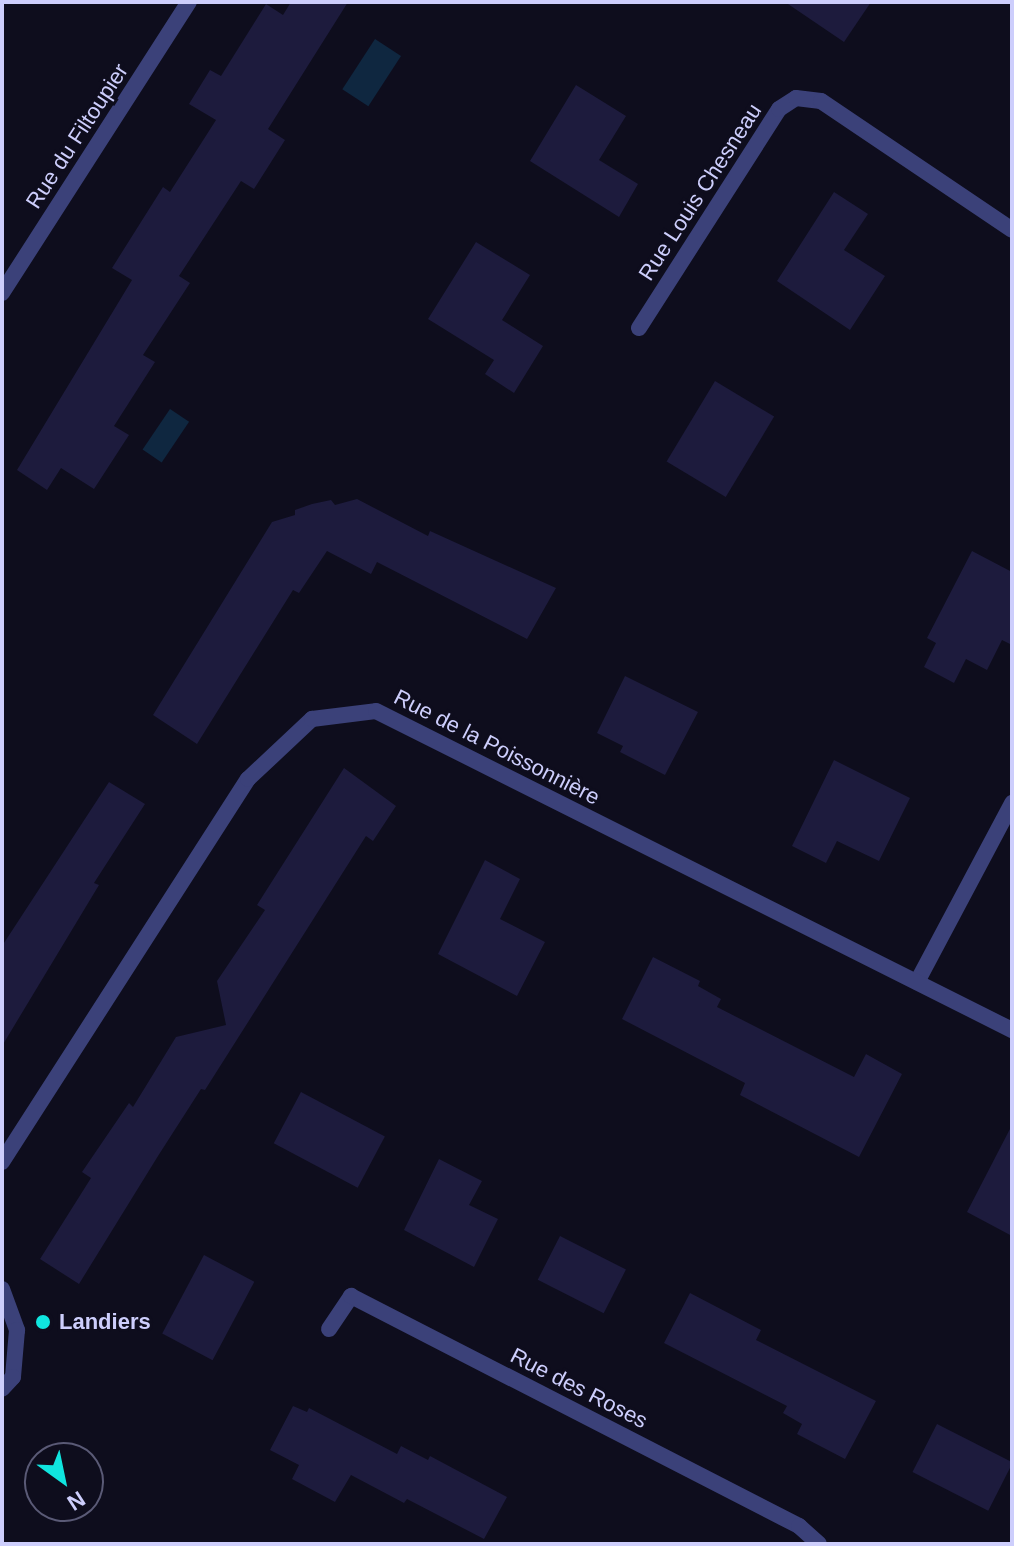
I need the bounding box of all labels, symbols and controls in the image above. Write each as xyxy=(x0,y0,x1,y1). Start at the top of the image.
street label: Rue du Filtoupier xyxy=(20,59,134,213)
street label: Rue Louis Chesneau xyxy=(633,99,767,285)
street label: Rue de la Poissonnière xyxy=(390,684,604,810)
place label: Landiers xyxy=(59,1309,151,1335)
marker: Landiers xyxy=(34,1313,52,1331)
street label: Rue des Roses xyxy=(506,1342,652,1434)
north arrow xyxy=(24,1442,104,1522)
text: N xyxy=(63,1486,90,1516)

